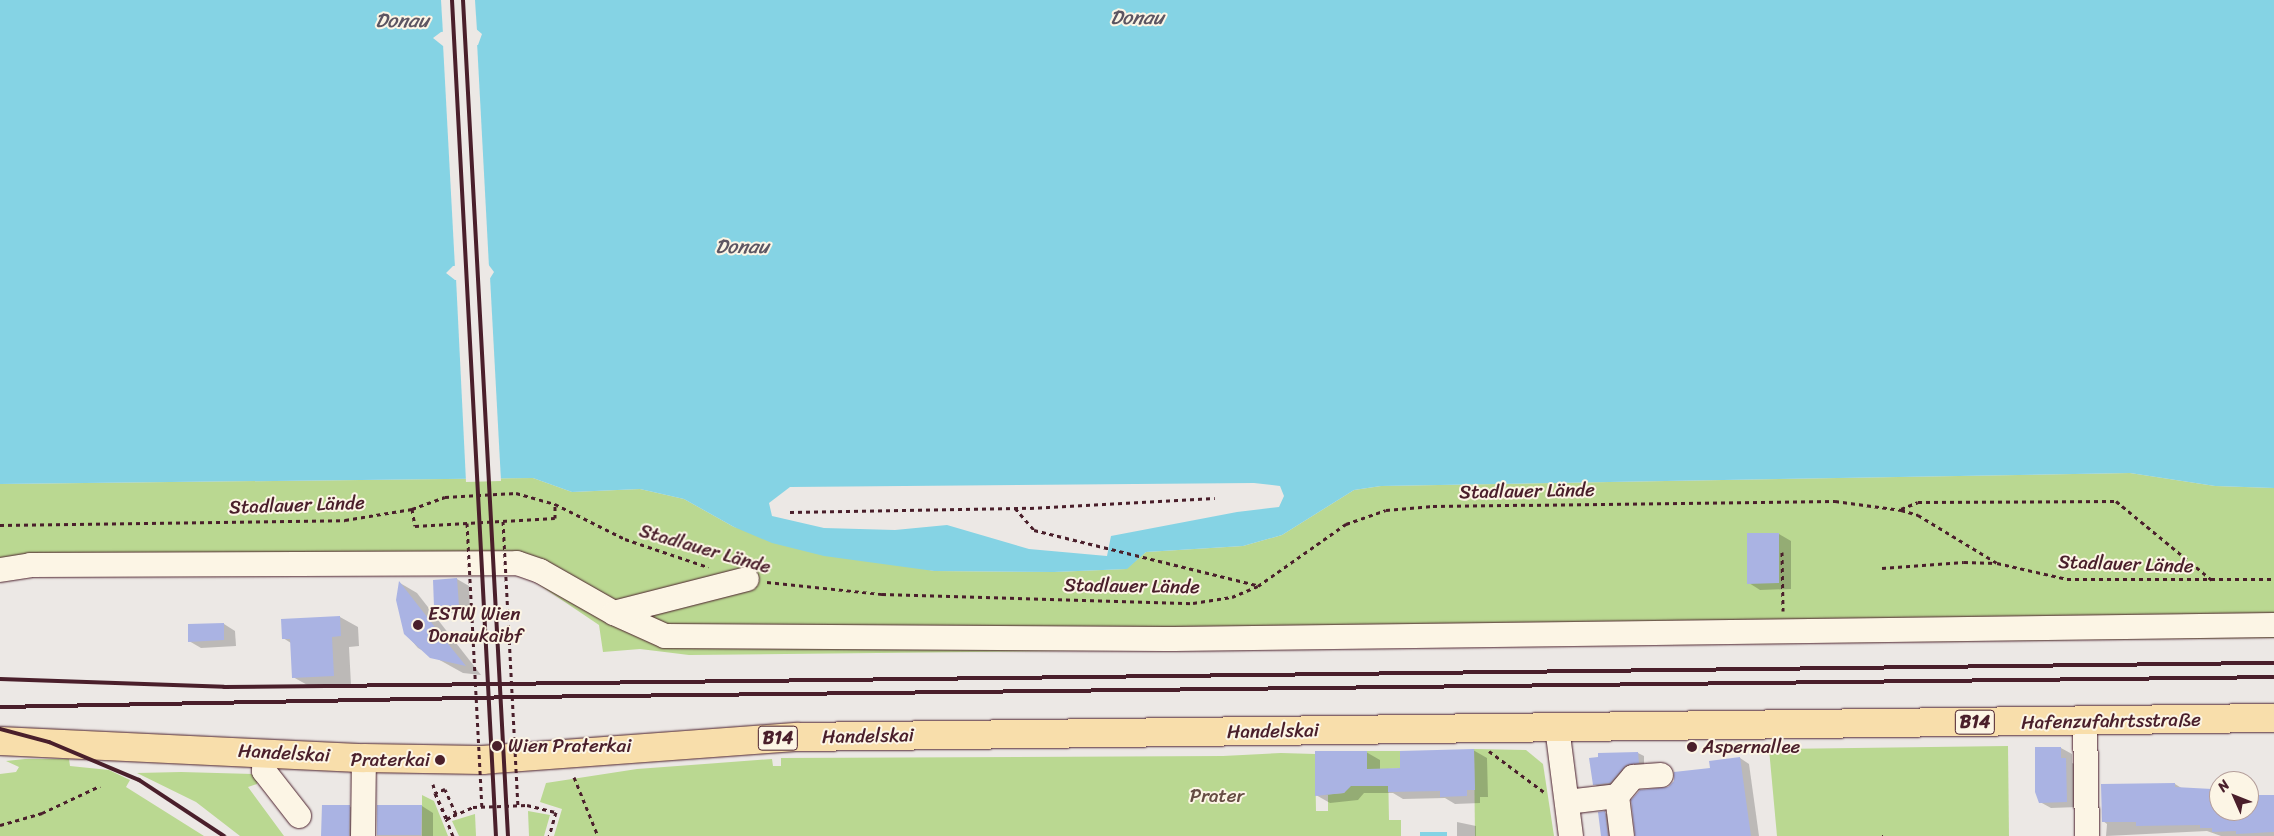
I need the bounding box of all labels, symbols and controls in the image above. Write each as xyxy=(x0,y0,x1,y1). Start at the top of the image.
water label: Donau xyxy=(1110,5,1164,29)
water label: Donau xyxy=(375,8,429,32)
water label: Donau xyxy=(715,234,769,258)
street label: Stadlauer Lände xyxy=(1459,478,1595,504)
street label: Stadlauer Lände xyxy=(229,491,365,519)
street label: Stadlauer Lände xyxy=(637,519,773,579)
street label: Stadlauer Lände xyxy=(2058,550,2194,578)
street label: Stadlauer Lände xyxy=(1064,573,1200,599)
place label: ESTW Wien Donaukaibf xyxy=(428,603,522,647)
marker: ESTW Wien Donaukaibf xyxy=(412,619,424,631)
road number: B14 xyxy=(1954,706,1996,738)
street label: Hafenzufahrtsstraße xyxy=(2021,708,2201,734)
street label: Handelskai xyxy=(1227,719,1319,743)
road number: B14 xyxy=(757,722,799,754)
street label: Handelskai xyxy=(822,724,914,748)
place label: Wien Praterkai xyxy=(508,735,632,757)
place label: Aspernallee xyxy=(1702,736,1800,758)
street label: Handelskai xyxy=(237,739,331,767)
marker: Wien Praterkai xyxy=(490,739,504,753)
marker: Aspernallee xyxy=(1686,741,1698,753)
place label: Praterkai xyxy=(350,749,430,771)
marker: Praterkai xyxy=(434,754,446,766)
north arrow xyxy=(2209,771,2259,821)
text: N xyxy=(2211,774,2236,798)
park label: Prater xyxy=(1190,785,1244,807)

